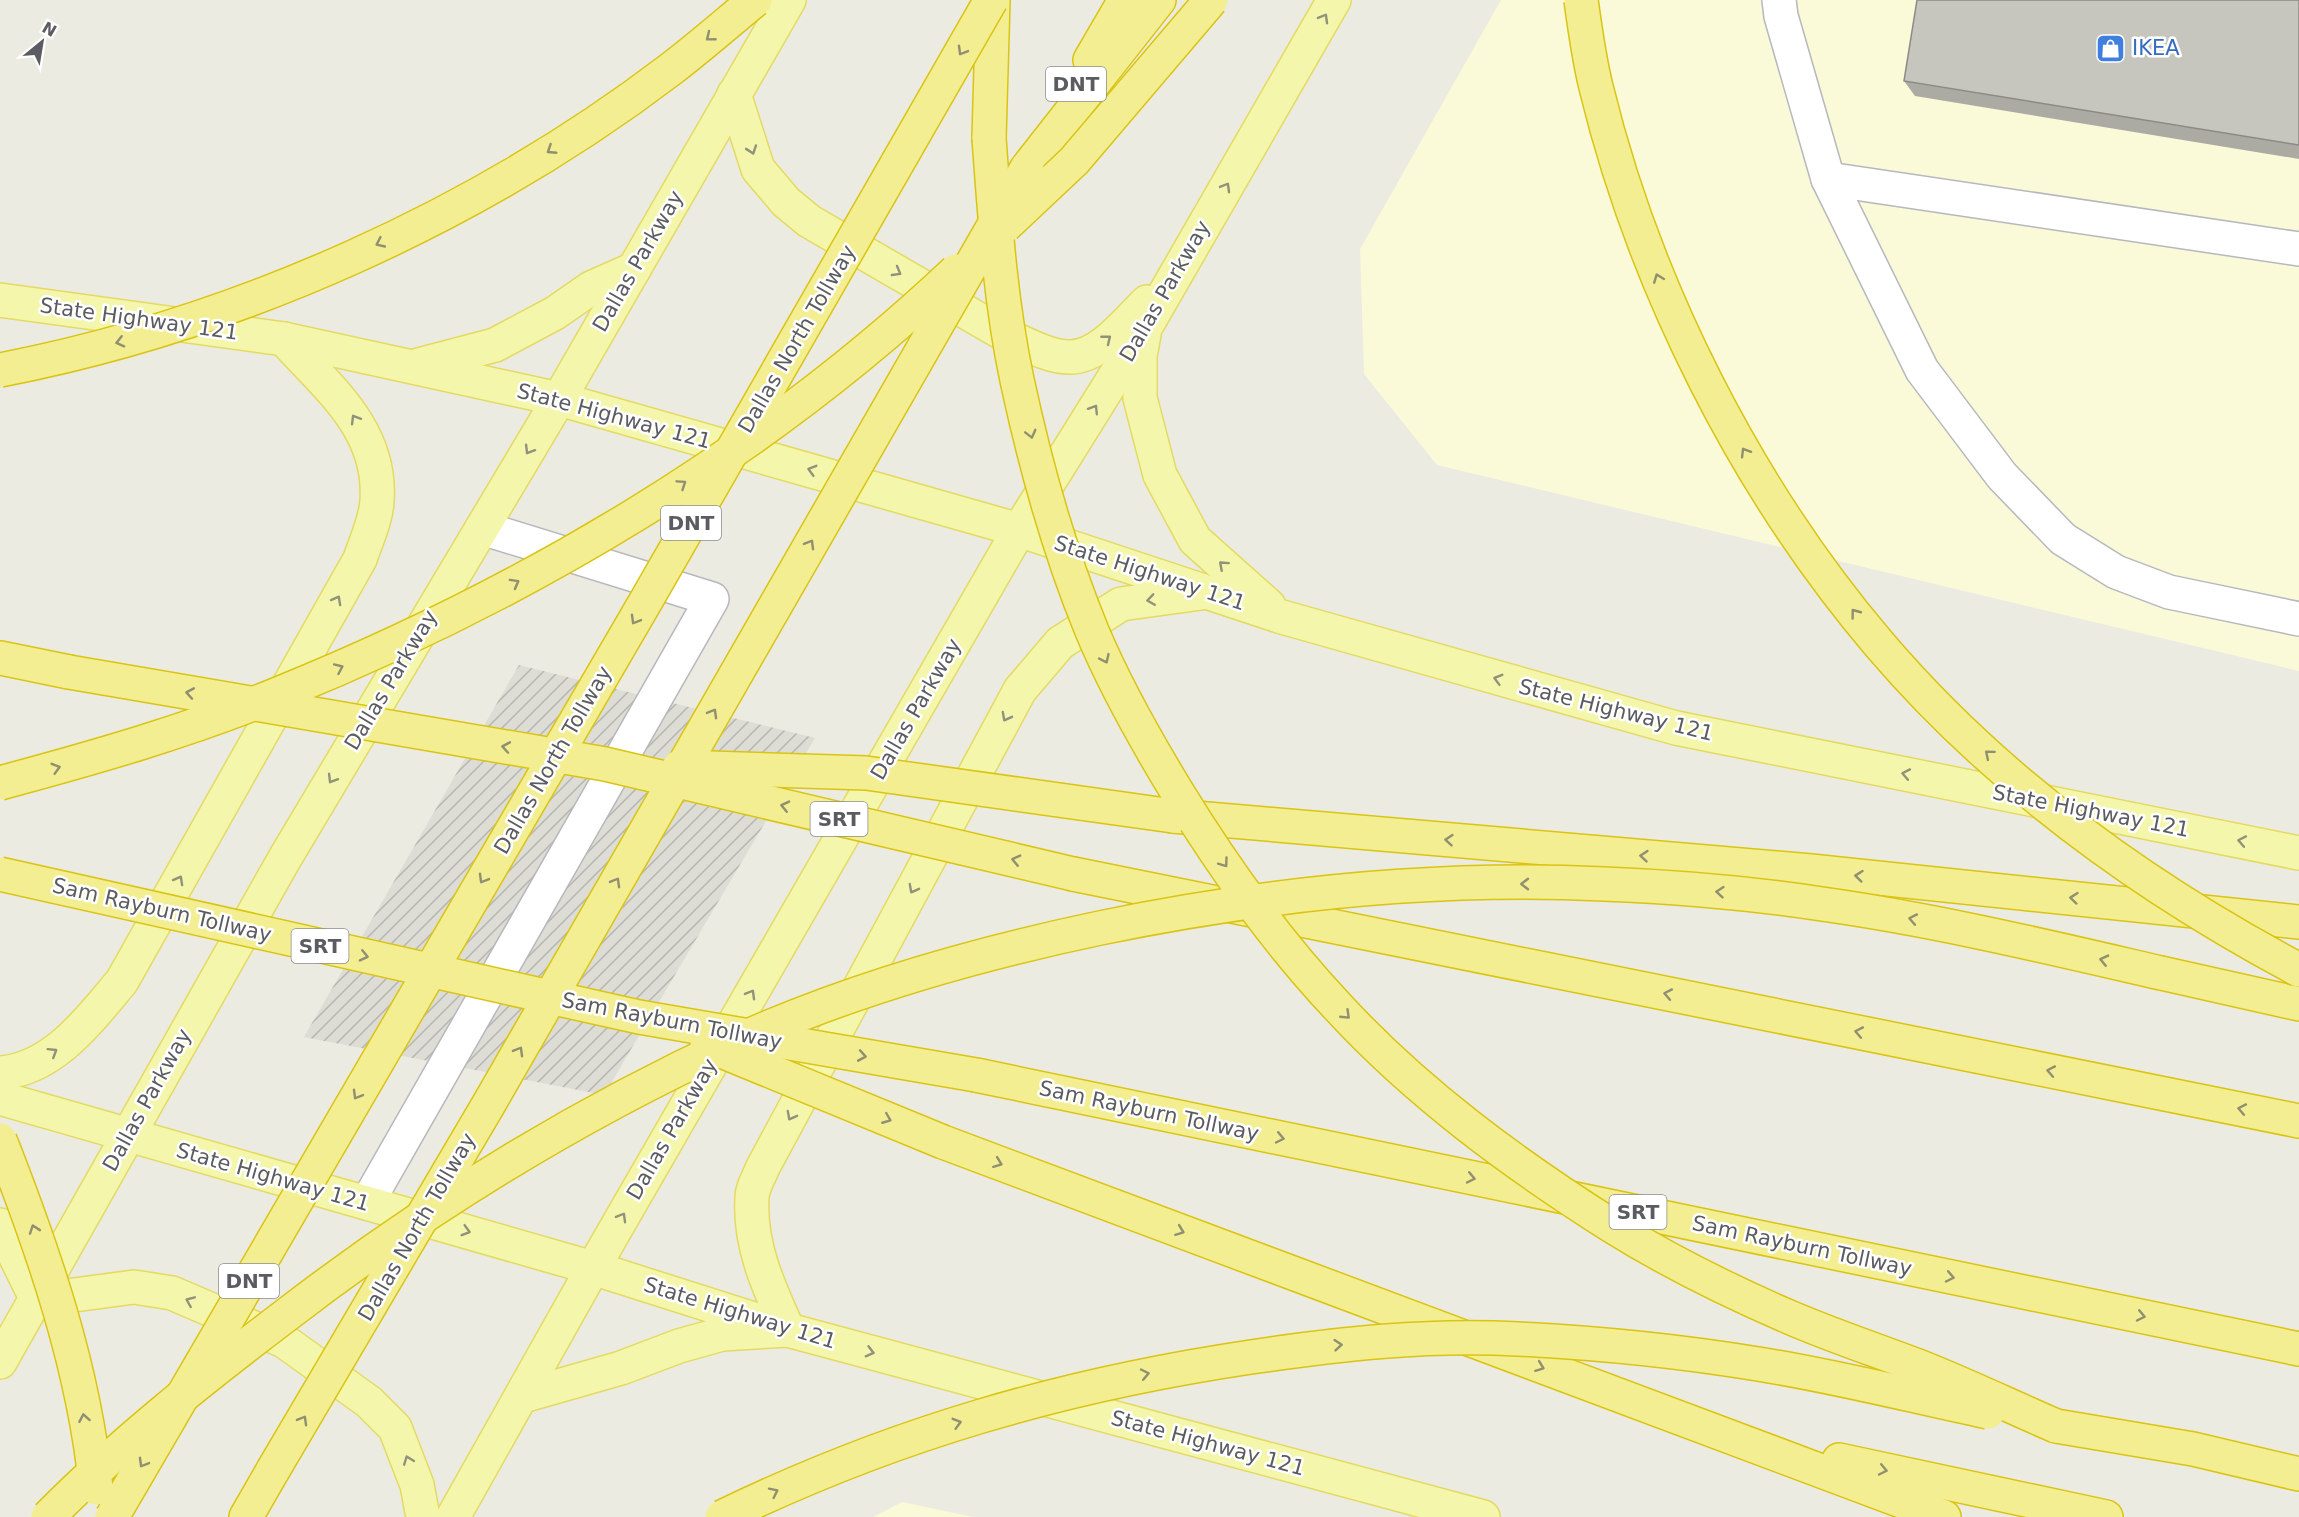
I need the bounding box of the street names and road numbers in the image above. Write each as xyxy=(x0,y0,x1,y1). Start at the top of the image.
road number: DNT xyxy=(1046,67,1106,101)
street label: Dallas Parkway xyxy=(588,186,688,336)
street label: Dallas Parkway xyxy=(1115,216,1215,366)
street label: Dallas North Tollway xyxy=(733,241,861,437)
street label: State Highway 121 xyxy=(38,293,240,345)
street label: State Highway 121 xyxy=(514,379,714,453)
road number: DNT xyxy=(661,506,721,540)
street label: State Highway 121 xyxy=(1051,531,1249,615)
street label: Dallas Parkway xyxy=(340,606,442,754)
street label: Dallas Parkway xyxy=(866,634,966,784)
street label: Dallas North Tollway xyxy=(489,662,617,858)
street label: State Highway 121 xyxy=(1516,674,1716,746)
street label: State Highway 121 xyxy=(1991,780,2191,842)
road number: SRT xyxy=(810,802,868,836)
street label: Sam Rayburn Tollway xyxy=(50,873,274,947)
road number: SRT xyxy=(292,929,348,963)
street label: Sam Rayburn Tollway xyxy=(560,988,784,1054)
street label: Dallas Parkway xyxy=(98,1025,196,1175)
street label: Dallas Parkway xyxy=(622,1054,722,1204)
street label: Sam Rayburn Tollway xyxy=(1037,1076,1261,1146)
street label: Dallas North Tollway xyxy=(353,1129,481,1325)
street label: State Highway 121 xyxy=(174,1138,372,1216)
road number: SRT xyxy=(1610,1195,1666,1229)
street label: Sam Rayburn Tollway xyxy=(1690,1211,1914,1281)
road number: DNT xyxy=(219,1264,279,1298)
street label: State Highway 121 xyxy=(641,1272,839,1354)
street label: State Highway 121 xyxy=(1108,1406,1308,1480)

